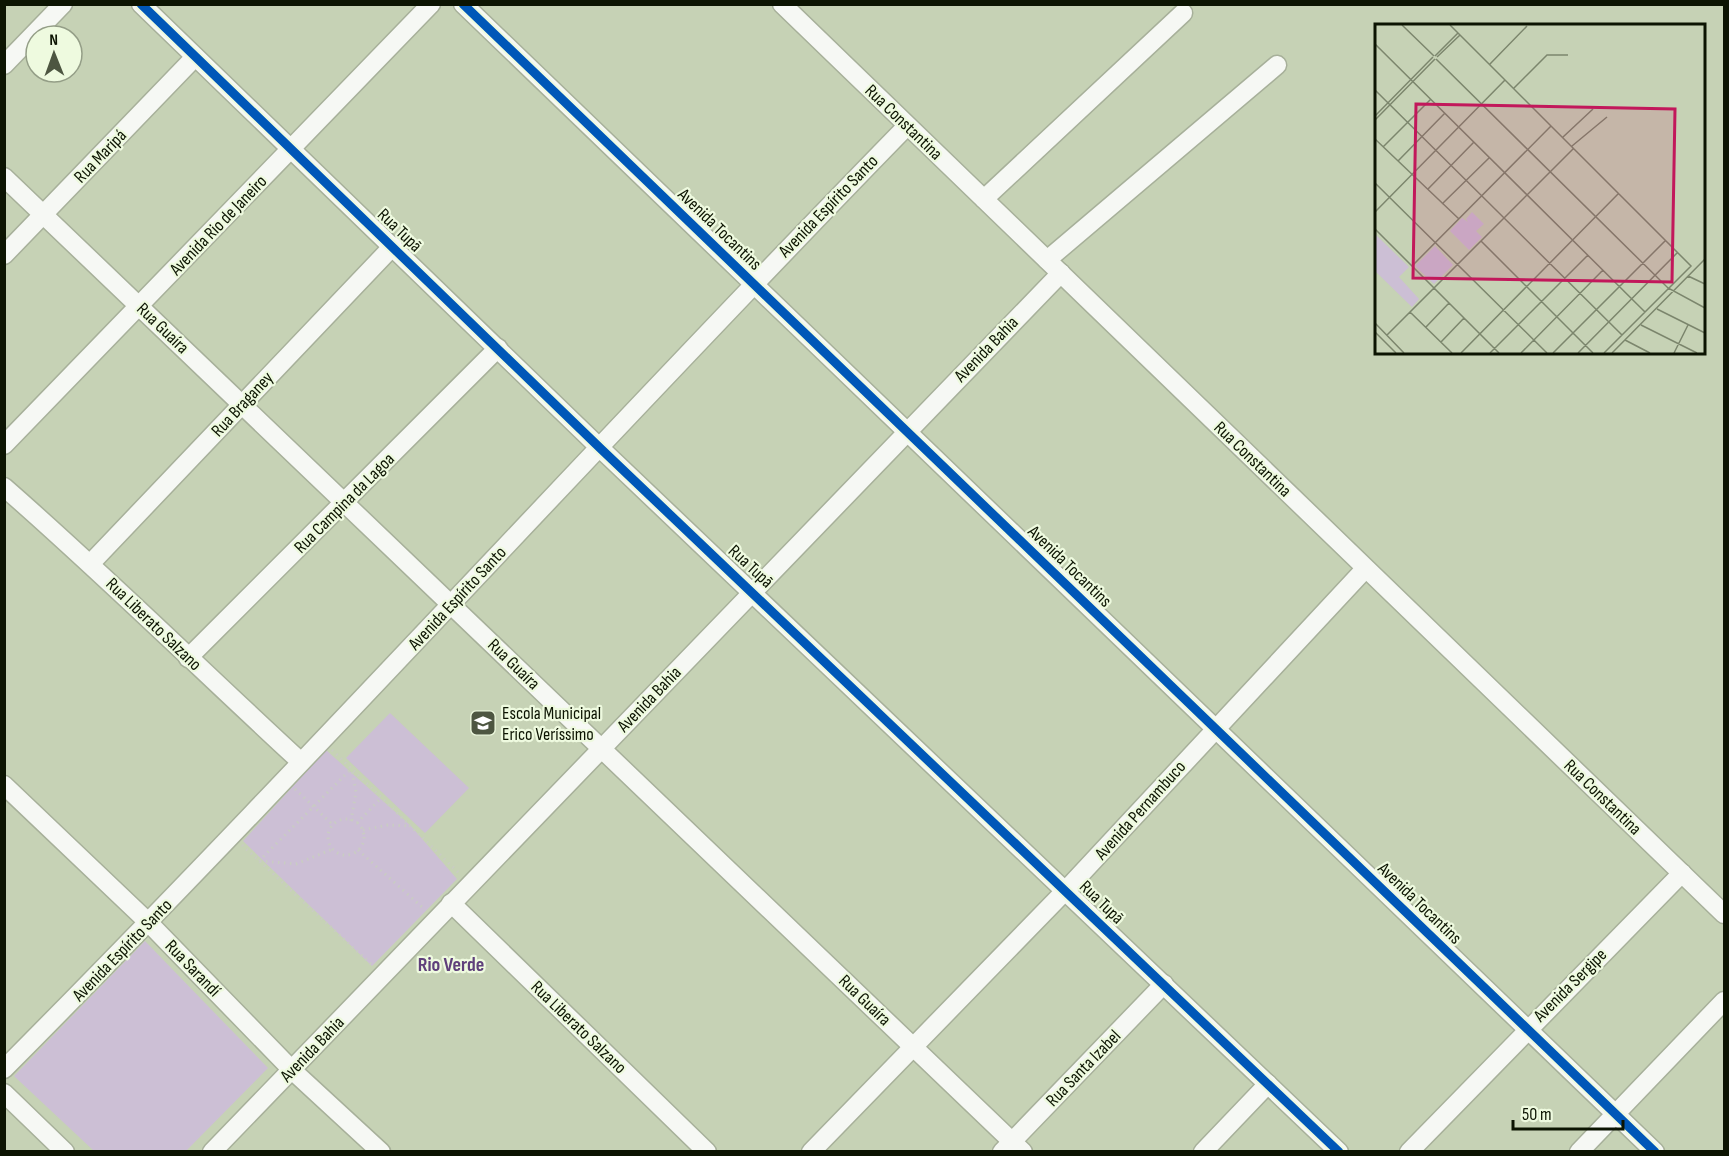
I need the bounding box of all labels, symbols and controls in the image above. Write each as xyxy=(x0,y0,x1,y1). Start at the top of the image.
north arrow xyxy=(24,24,84,84)
inset map xyxy=(1375,24,1705,354)
text: N xyxy=(49,31,58,50)
street label: Rua Constantina xyxy=(861,80,947,165)
street label: Rua Maripá xyxy=(70,125,131,187)
street label: Avenida Espírito Santo xyxy=(774,151,882,263)
street label: Avenida Rio de Janeiro xyxy=(165,171,271,280)
street label: Avenida Tocantins xyxy=(673,184,766,275)
street label: Rua Tupã xyxy=(373,204,426,257)
street label: Rua Guaíra xyxy=(132,298,193,358)
street label: Avenida Bahia xyxy=(949,312,1023,387)
street label: Rua Braganey xyxy=(207,367,278,441)
street label: Rua Constantina xyxy=(1210,417,1296,502)
street label: Rua Campina da Lagoa xyxy=(290,449,399,558)
street label: Avenida Tocantins xyxy=(1023,521,1116,612)
street label: Rua Tupã xyxy=(724,540,777,592)
street label: Avenida Espírito Santo xyxy=(403,542,511,655)
street label: Rua Liberato Salzano xyxy=(102,574,206,675)
street label: Rua Guaíra xyxy=(483,634,544,694)
street label: Avenida Bahia xyxy=(612,662,686,737)
place label: Escola Municipal Erico Veríssimo xyxy=(502,703,601,745)
school or university icon: Escola Municipal Erico Veríssimo xyxy=(468,708,498,738)
street label: Rua Constantina xyxy=(1560,755,1646,840)
street label: Avenida Pernambuco xyxy=(1090,757,1190,865)
street label: Avenida Tocantins xyxy=(1373,858,1466,949)
street label: Rua Tupã xyxy=(1075,876,1128,929)
street label: Avenida Espírito Santo xyxy=(68,895,176,1007)
street label: Rua Sarandí xyxy=(161,936,225,1002)
street label: Avenida Sergipe xyxy=(1529,944,1611,1027)
district label: Rio Verde xyxy=(418,953,484,977)
street label: Rua Guaíra xyxy=(834,970,895,1030)
street label: Rua Liberato Salzano xyxy=(527,977,631,1078)
street label: Avenida Bahia xyxy=(275,1012,349,1087)
street label: Rua Santa Izabel xyxy=(1042,1026,1125,1111)
scale bar xyxy=(1513,1093,1622,1131)
text: 50 m xyxy=(1522,1104,1552,1125)

